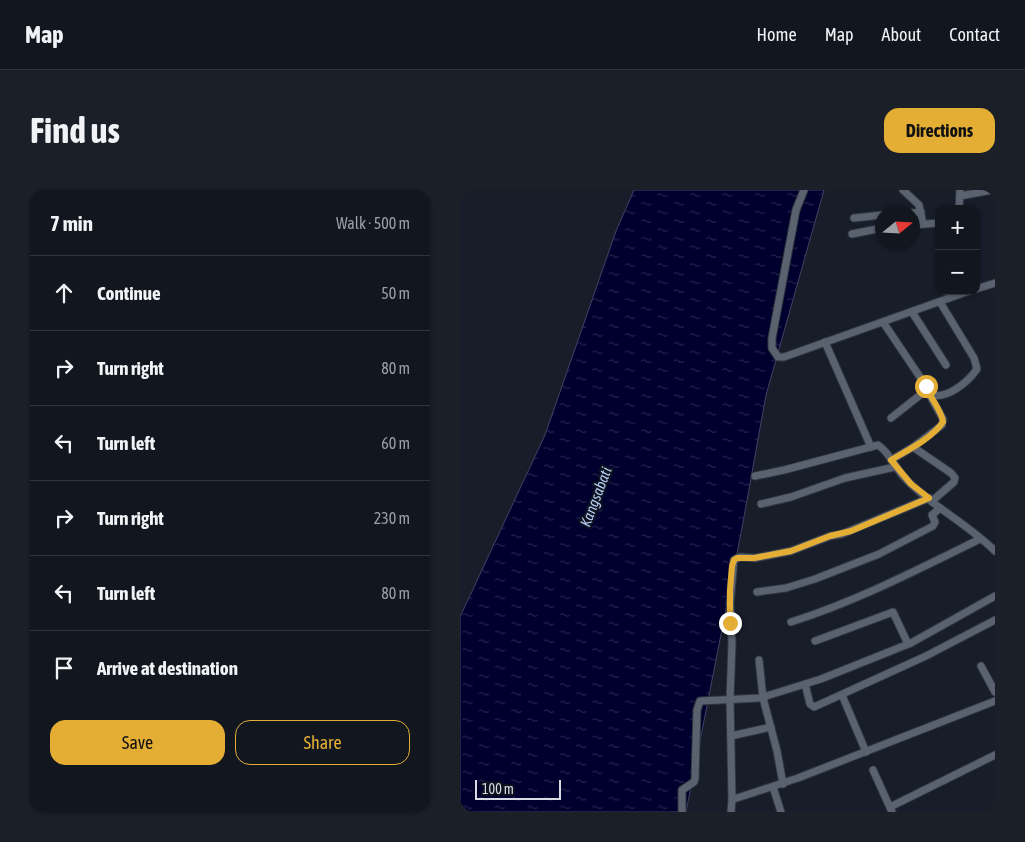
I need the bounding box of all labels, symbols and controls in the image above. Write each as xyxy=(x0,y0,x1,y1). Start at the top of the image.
text: Map xyxy=(25,21,64,48)
text: Home xyxy=(757,24,797,45)
text: Map xyxy=(825,24,854,45)
text: About xyxy=(882,24,921,45)
text: Contact xyxy=(949,24,1000,45)
button: Directions xyxy=(884,108,995,153)
text: Find us xyxy=(30,110,120,150)
north arrow xyxy=(875,205,920,250)
map controls xyxy=(935,205,980,295)
button: + xyxy=(935,205,980,250)
text: 7 min xyxy=(50,211,93,235)
text: Walk · 500 m xyxy=(336,214,410,232)
button: − xyxy=(935,250,980,295)
icon: ahead xyxy=(50,279,78,307)
text: Continue xyxy=(97,282,161,304)
text: 50 m xyxy=(381,284,410,302)
icon: right xyxy=(50,354,78,382)
text: Turn right xyxy=(97,357,164,379)
text: 80 m xyxy=(381,359,410,377)
route start xyxy=(915,375,938,398)
icon: left xyxy=(50,429,78,457)
text: Turn left xyxy=(97,432,155,454)
text: 60 m xyxy=(381,434,410,452)
water label: Kangsabati xyxy=(576,464,615,529)
icon: right xyxy=(50,504,78,532)
text: Turn right xyxy=(97,507,164,529)
text: 230 m xyxy=(374,509,410,527)
icon: left xyxy=(50,579,78,607)
text: Turn left xyxy=(97,582,155,604)
text: 80 m xyxy=(381,584,410,602)
route end xyxy=(719,612,742,635)
icon: arrive xyxy=(50,654,78,682)
text: Arrive at destination xyxy=(97,657,238,679)
button: Save xyxy=(50,720,225,765)
button: Share xyxy=(235,720,410,765)
scale bar xyxy=(475,777,561,800)
text: 100 m xyxy=(482,781,514,797)

